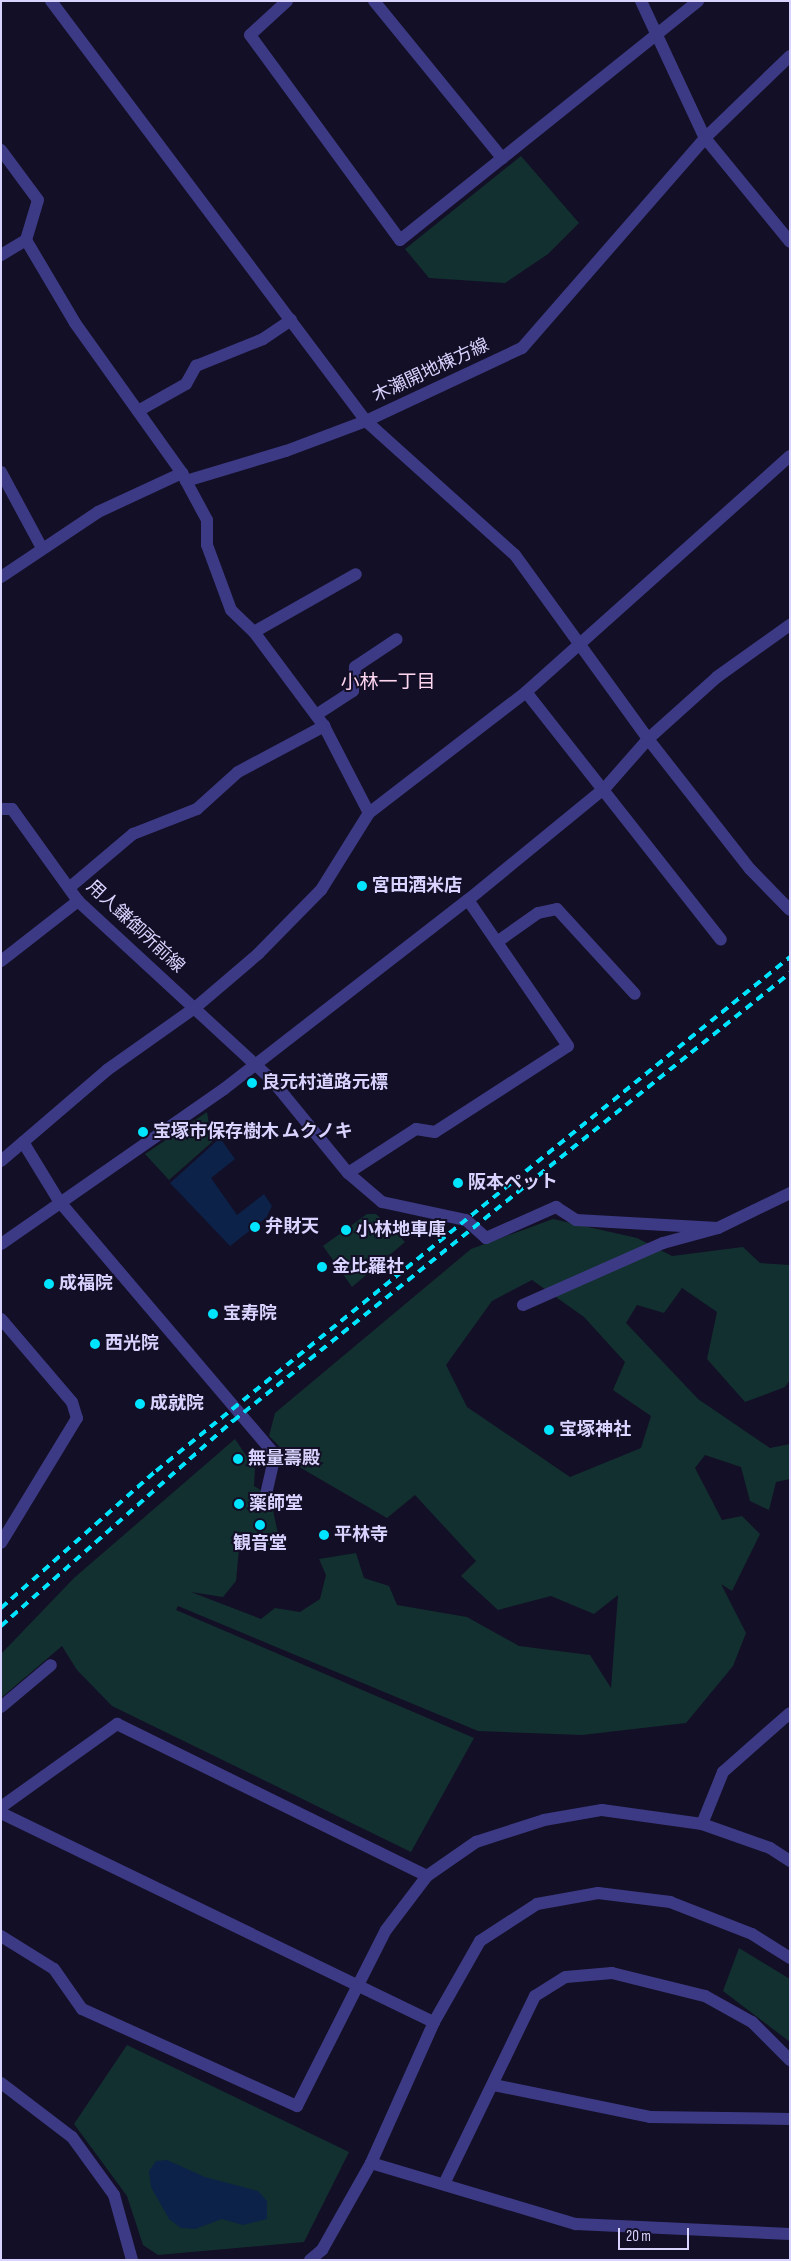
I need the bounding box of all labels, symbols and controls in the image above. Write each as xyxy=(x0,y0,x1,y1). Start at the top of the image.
street label: 木瀬開地棟方線 xyxy=(369,335,493,407)
district label: 小林一丁目 xyxy=(341,672,435,694)
place label: 宮田酒米店 xyxy=(372,875,462,897)
street label: 用人鎌御所前線 xyxy=(82,876,188,978)
marker: 宮田酒米店 xyxy=(356,880,368,892)
place label: 良元村道路元標 xyxy=(262,1072,388,1094)
marker: 良元村道路元標 xyxy=(246,1077,258,1089)
place label: 宝塚市保存樹木 ムクノキ xyxy=(153,1121,354,1143)
marker: 宝塚市保存樹木 ムクノキ xyxy=(137,1126,149,1138)
place label: 阪本ペット xyxy=(468,1172,558,1194)
marker: 阪本ペット xyxy=(452,1177,464,1189)
place label: 弁財天 xyxy=(265,1216,319,1238)
place label: 小林地車庫 xyxy=(356,1219,446,1241)
marker: 弁財天 xyxy=(249,1221,261,1233)
marker: 小林地車庫 xyxy=(340,1224,352,1236)
place label: 金比羅社 xyxy=(332,1256,404,1278)
marker: 金比羅社 xyxy=(316,1261,328,1273)
place label: 成福院 xyxy=(59,1273,113,1295)
marker: 成福院 xyxy=(43,1278,55,1290)
place label: 宝寿院 xyxy=(223,1303,277,1325)
marker: 宝寿院 xyxy=(207,1308,219,1320)
place label: 西光院 xyxy=(105,1333,159,1355)
marker: 西光院 xyxy=(89,1338,101,1350)
place label: 成就院 xyxy=(150,1393,204,1415)
marker: 成就院 xyxy=(134,1398,146,1410)
place label: 宝塚神社 xyxy=(559,1419,631,1441)
marker: 宝塚神社 xyxy=(543,1424,555,1436)
place label: 無量壽殿 xyxy=(248,1448,320,1470)
marker: 無量壽殿 xyxy=(232,1453,244,1465)
place label: 薬師堂 xyxy=(249,1493,303,1515)
marker: 薬師堂 xyxy=(233,1498,245,1510)
marker: 観音堂 xyxy=(254,1519,266,1531)
place label: 平林寺 xyxy=(334,1524,388,1546)
marker: 平林寺 xyxy=(318,1529,330,1541)
place label: 観音堂 xyxy=(233,1533,287,1555)
scale bar xyxy=(621,2218,692,2250)
text: 20 m xyxy=(626,2227,651,2246)

